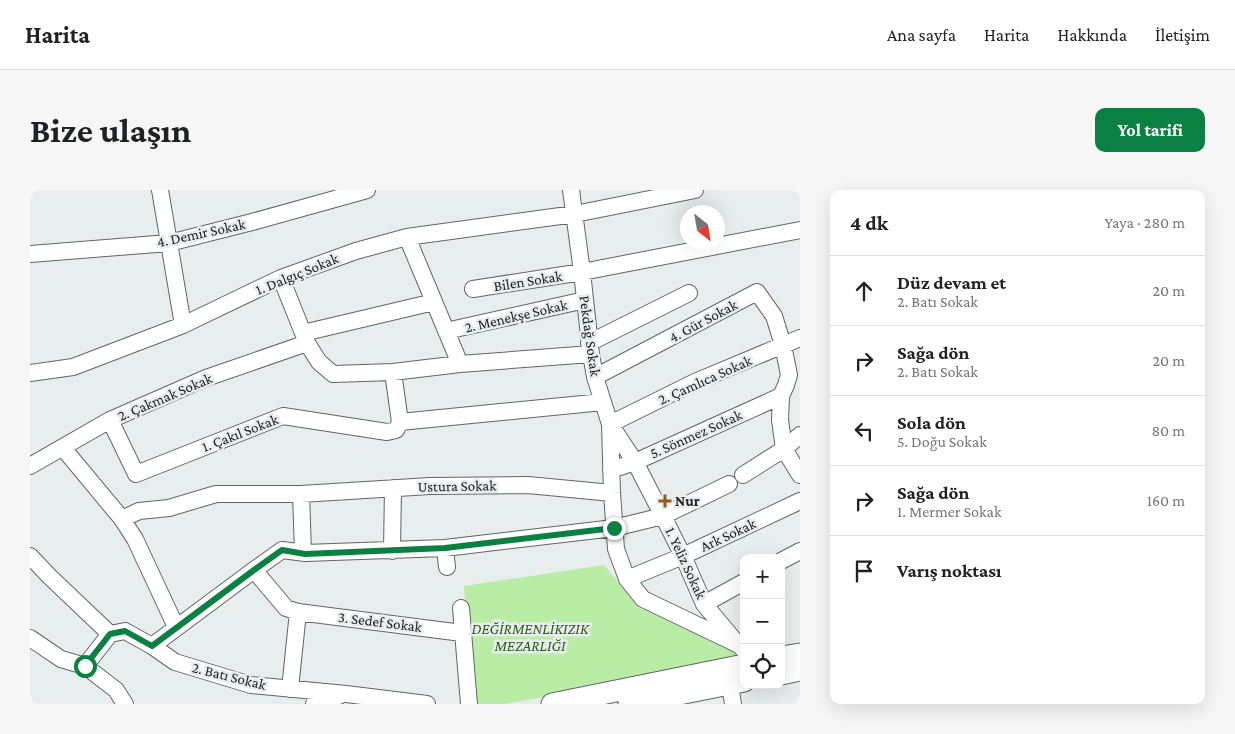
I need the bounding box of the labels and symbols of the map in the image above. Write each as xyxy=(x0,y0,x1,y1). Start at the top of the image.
north arrow xyxy=(680,205,725,250)
street label: 4. Demir Sokak xyxy=(155,216,248,250)
street label: 1. Dalgıç Sokak xyxy=(253,250,342,299)
street label: Bilen Sokak xyxy=(493,268,564,294)
street label: Pekdağ Sokak xyxy=(575,295,604,378)
street label: 2. Menekşe Sokak xyxy=(463,296,570,337)
street label: 4. Gür Sokak xyxy=(666,296,741,346)
street label: 2. Çamlıca Sokak xyxy=(656,352,755,409)
street label: 2. Çakmak Sokak xyxy=(115,370,216,425)
street label: 5. Sönmez Sokak xyxy=(647,406,745,461)
street label: 1. Çakıl Sokak xyxy=(200,411,282,456)
street label: Ustura Sokak xyxy=(418,477,497,495)
place label: Nur xyxy=(675,493,700,509)
marker: Nur xyxy=(659,495,671,507)
street label: Ark Sokak xyxy=(698,515,759,555)
route end xyxy=(603,517,626,540)
street label: 1. Yeliz Sokak xyxy=(662,525,710,602)
street label: 3. Sedef Sokak xyxy=(337,609,424,635)
park label: DEĞİRMENLİKIZIK MEZARLIĞI xyxy=(471,621,590,654)
route start xyxy=(74,655,97,678)
street label: 2. Batı Sokak xyxy=(190,659,269,693)

